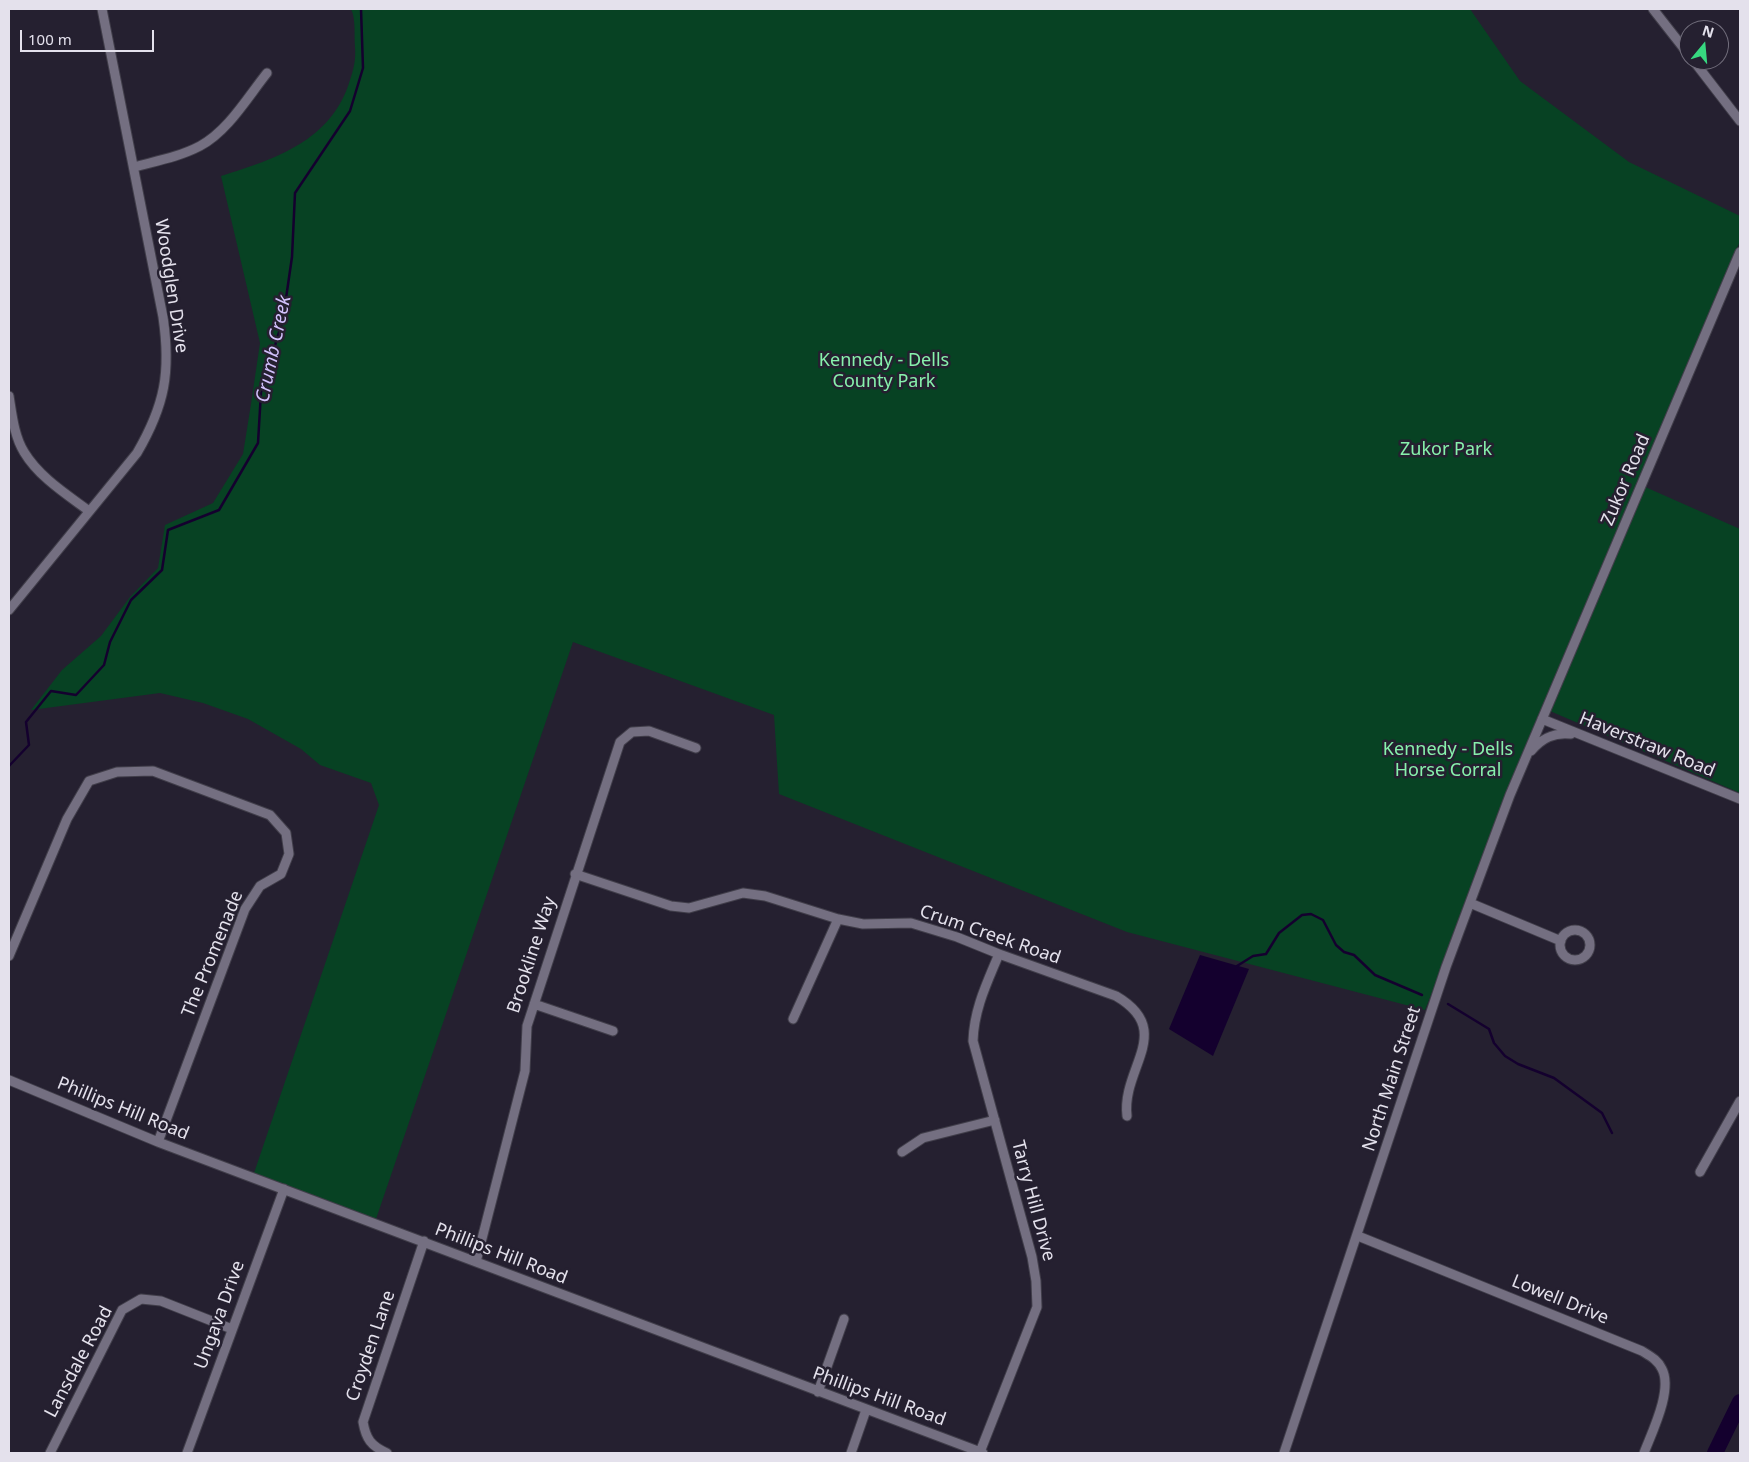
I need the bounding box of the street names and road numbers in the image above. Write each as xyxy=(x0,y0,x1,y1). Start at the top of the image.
street label: Woodglen Drive xyxy=(150,217,192,355)
street label: Zukor Road xyxy=(1597,431,1655,529)
street label: Haverstraw Road xyxy=(1576,708,1718,782)
street label: The Promenade xyxy=(178,888,248,1020)
street label: Brookline Way xyxy=(503,894,561,1016)
street label: Crum Creek Road xyxy=(917,901,1063,969)
street label: North Main Street xyxy=(1358,1004,1426,1154)
street label: Phillips Hill Road xyxy=(54,1073,192,1145)
street label: Tarry Hill Drive xyxy=(1007,1138,1059,1264)
street label: Phillips Hill Road xyxy=(432,1219,570,1289)
street label: Ungava Drive xyxy=(190,1258,250,1372)
street label: Lowell Drive xyxy=(1508,1271,1612,1329)
street label: Croyden Lane xyxy=(342,1288,400,1404)
street label: Lansdale Road xyxy=(41,1303,117,1421)
street label: Phillips Hill Road xyxy=(809,1363,949,1431)

